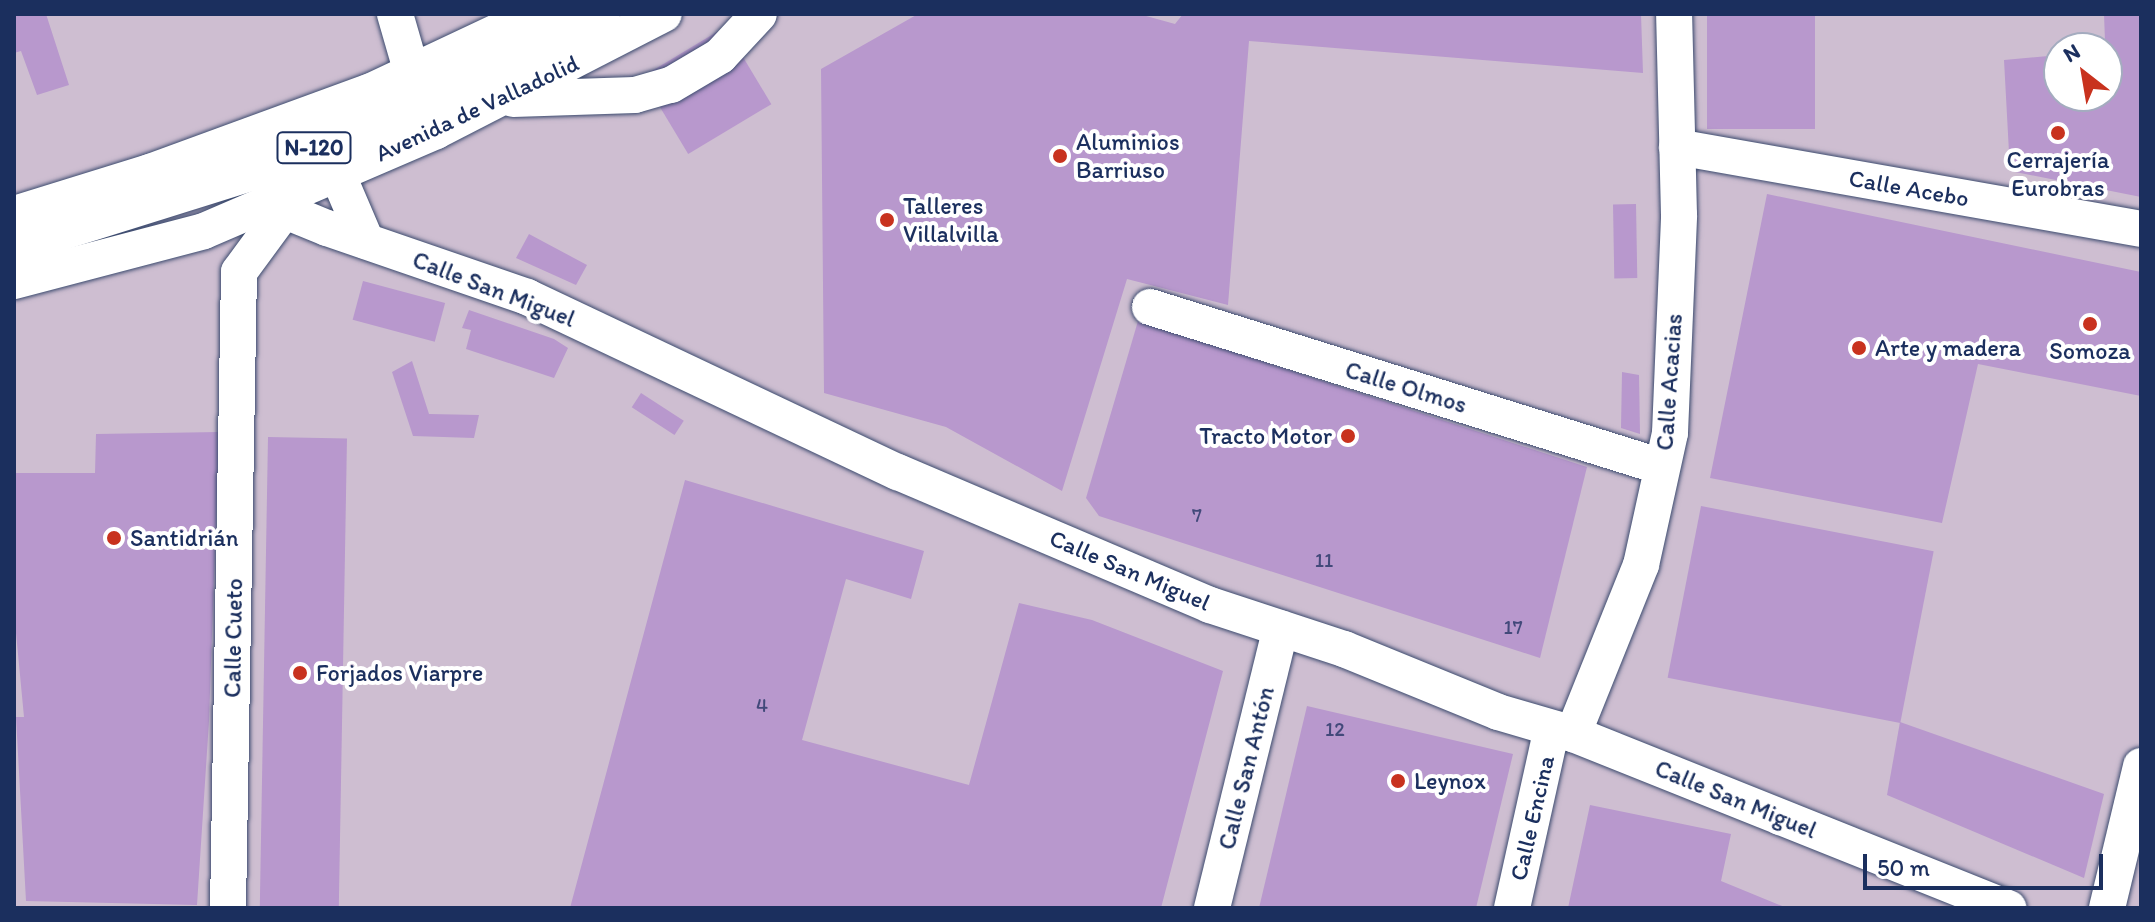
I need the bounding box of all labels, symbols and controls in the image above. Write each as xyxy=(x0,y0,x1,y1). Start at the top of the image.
north arrow xyxy=(2043,32,2123,112)
text: N xyxy=(2058,37,2085,68)
street label: Avenida de Valladolid xyxy=(371,49,583,167)
marker: Cerrajería Eurobras xyxy=(2049,124,2067,142)
place label: Aluminios Barriuso xyxy=(1076,128,1180,184)
road number: N-120 xyxy=(276,130,352,166)
place label: Cerrajería Eurobras xyxy=(2007,146,2109,202)
marker: Aluminios Barriuso xyxy=(1051,147,1069,165)
street label: Calle Acebo xyxy=(1847,163,1971,213)
place label: Talleres Villalvilla xyxy=(903,192,999,248)
marker: Talleres Villalvilla xyxy=(878,211,896,229)
street label: Calle San Miguel xyxy=(409,245,579,333)
street label: Calle Acacias xyxy=(1650,312,1688,452)
marker: Somoza xyxy=(2081,315,2099,333)
place label: Arte y madera xyxy=(1875,334,2021,362)
place label: Somoza xyxy=(2049,337,2131,365)
marker: Arte y madera xyxy=(1850,339,1868,357)
street label: Calle Olmos xyxy=(1342,355,1470,419)
place label: Tracto Motor xyxy=(1199,422,1332,450)
marker: Tracto Motor xyxy=(1339,427,1357,445)
house number: 7 xyxy=(1192,503,1202,527)
street label: Calle San Miguel xyxy=(1045,523,1215,617)
place label: Santidrián xyxy=(130,524,239,552)
marker: Santidrián xyxy=(105,529,123,547)
house number: 11 xyxy=(1315,548,1333,572)
street label: Calle Cueto xyxy=(218,578,248,698)
house number: 17 xyxy=(1503,615,1523,639)
place label: Forjados Viarpre xyxy=(316,659,483,687)
marker: Forjados Viarpre xyxy=(291,664,309,682)
street label: Calle San Antón xyxy=(1212,683,1280,853)
house number: 4 xyxy=(756,693,768,717)
house number: 12 xyxy=(1325,717,1345,741)
street label: Calle Encina xyxy=(1504,753,1560,883)
street label: Calle San Miguel xyxy=(1651,753,1821,845)
place label: Leynox xyxy=(1414,767,1486,795)
marker: Leynox xyxy=(1389,772,1407,790)
scale bar xyxy=(1867,838,2107,888)
text: 50 m xyxy=(1877,853,1930,882)

